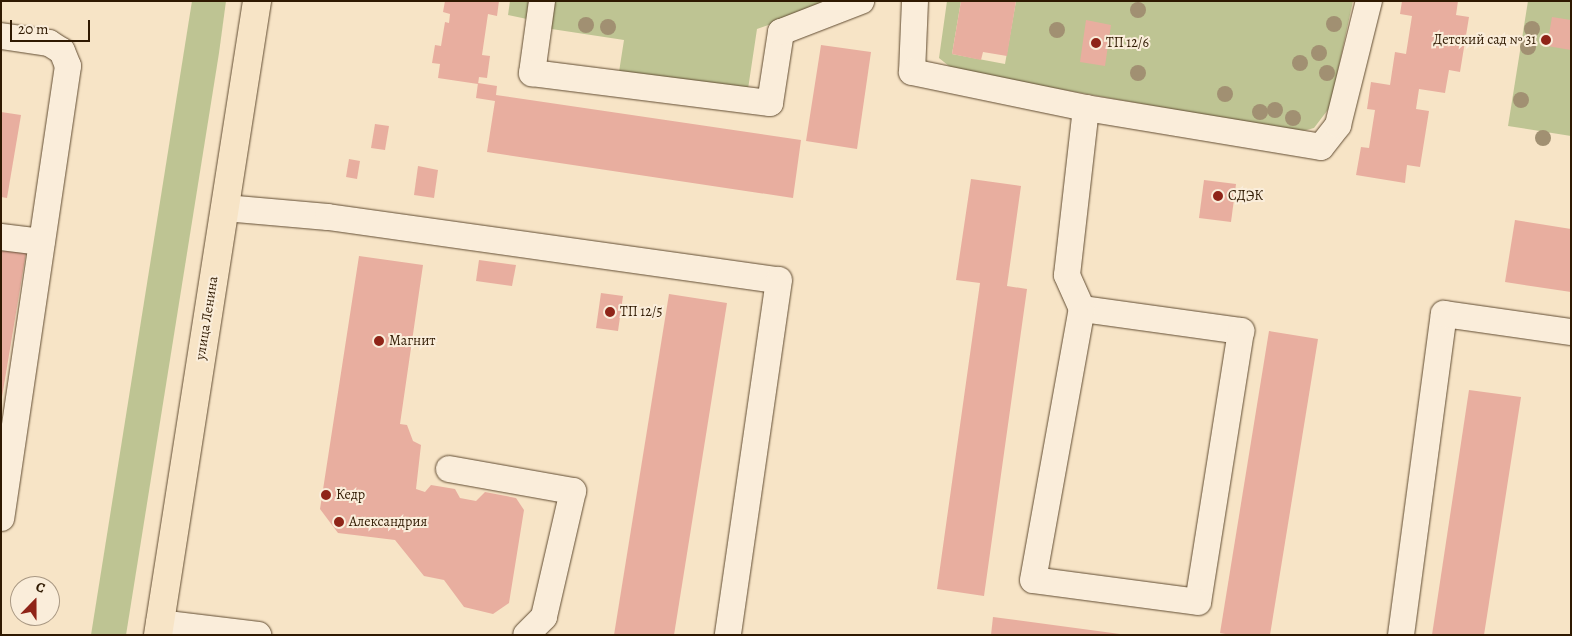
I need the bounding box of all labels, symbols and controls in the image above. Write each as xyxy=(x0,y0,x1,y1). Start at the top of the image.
scale bar xyxy=(12,10,92,42)
text: 20 m xyxy=(18,19,49,39)
place label: Детский сад № 31 xyxy=(1433,32,1536,48)
marker: Детский сад № 31 xyxy=(1540,34,1552,46)
place label: ТП 12/6 xyxy=(1106,35,1149,51)
marker: ТП 12/6 xyxy=(1090,37,1102,49)
place label: СДЭК xyxy=(1228,188,1263,204)
marker: СДЭК xyxy=(1212,190,1224,202)
street label: улица Ленина xyxy=(192,275,222,361)
place label: ТП 12/5 xyxy=(620,304,662,320)
marker: ТП 12/5 xyxy=(604,306,616,318)
place label: Магнит xyxy=(389,333,436,349)
marker: Магнит xyxy=(373,335,385,347)
place label: Кедр xyxy=(336,487,365,503)
marker: Кедр xyxy=(320,489,332,501)
place label: Александрия xyxy=(349,514,427,530)
marker: Александрия xyxy=(333,516,345,528)
north arrow xyxy=(10,576,60,626)
text: С xyxy=(33,577,48,598)

